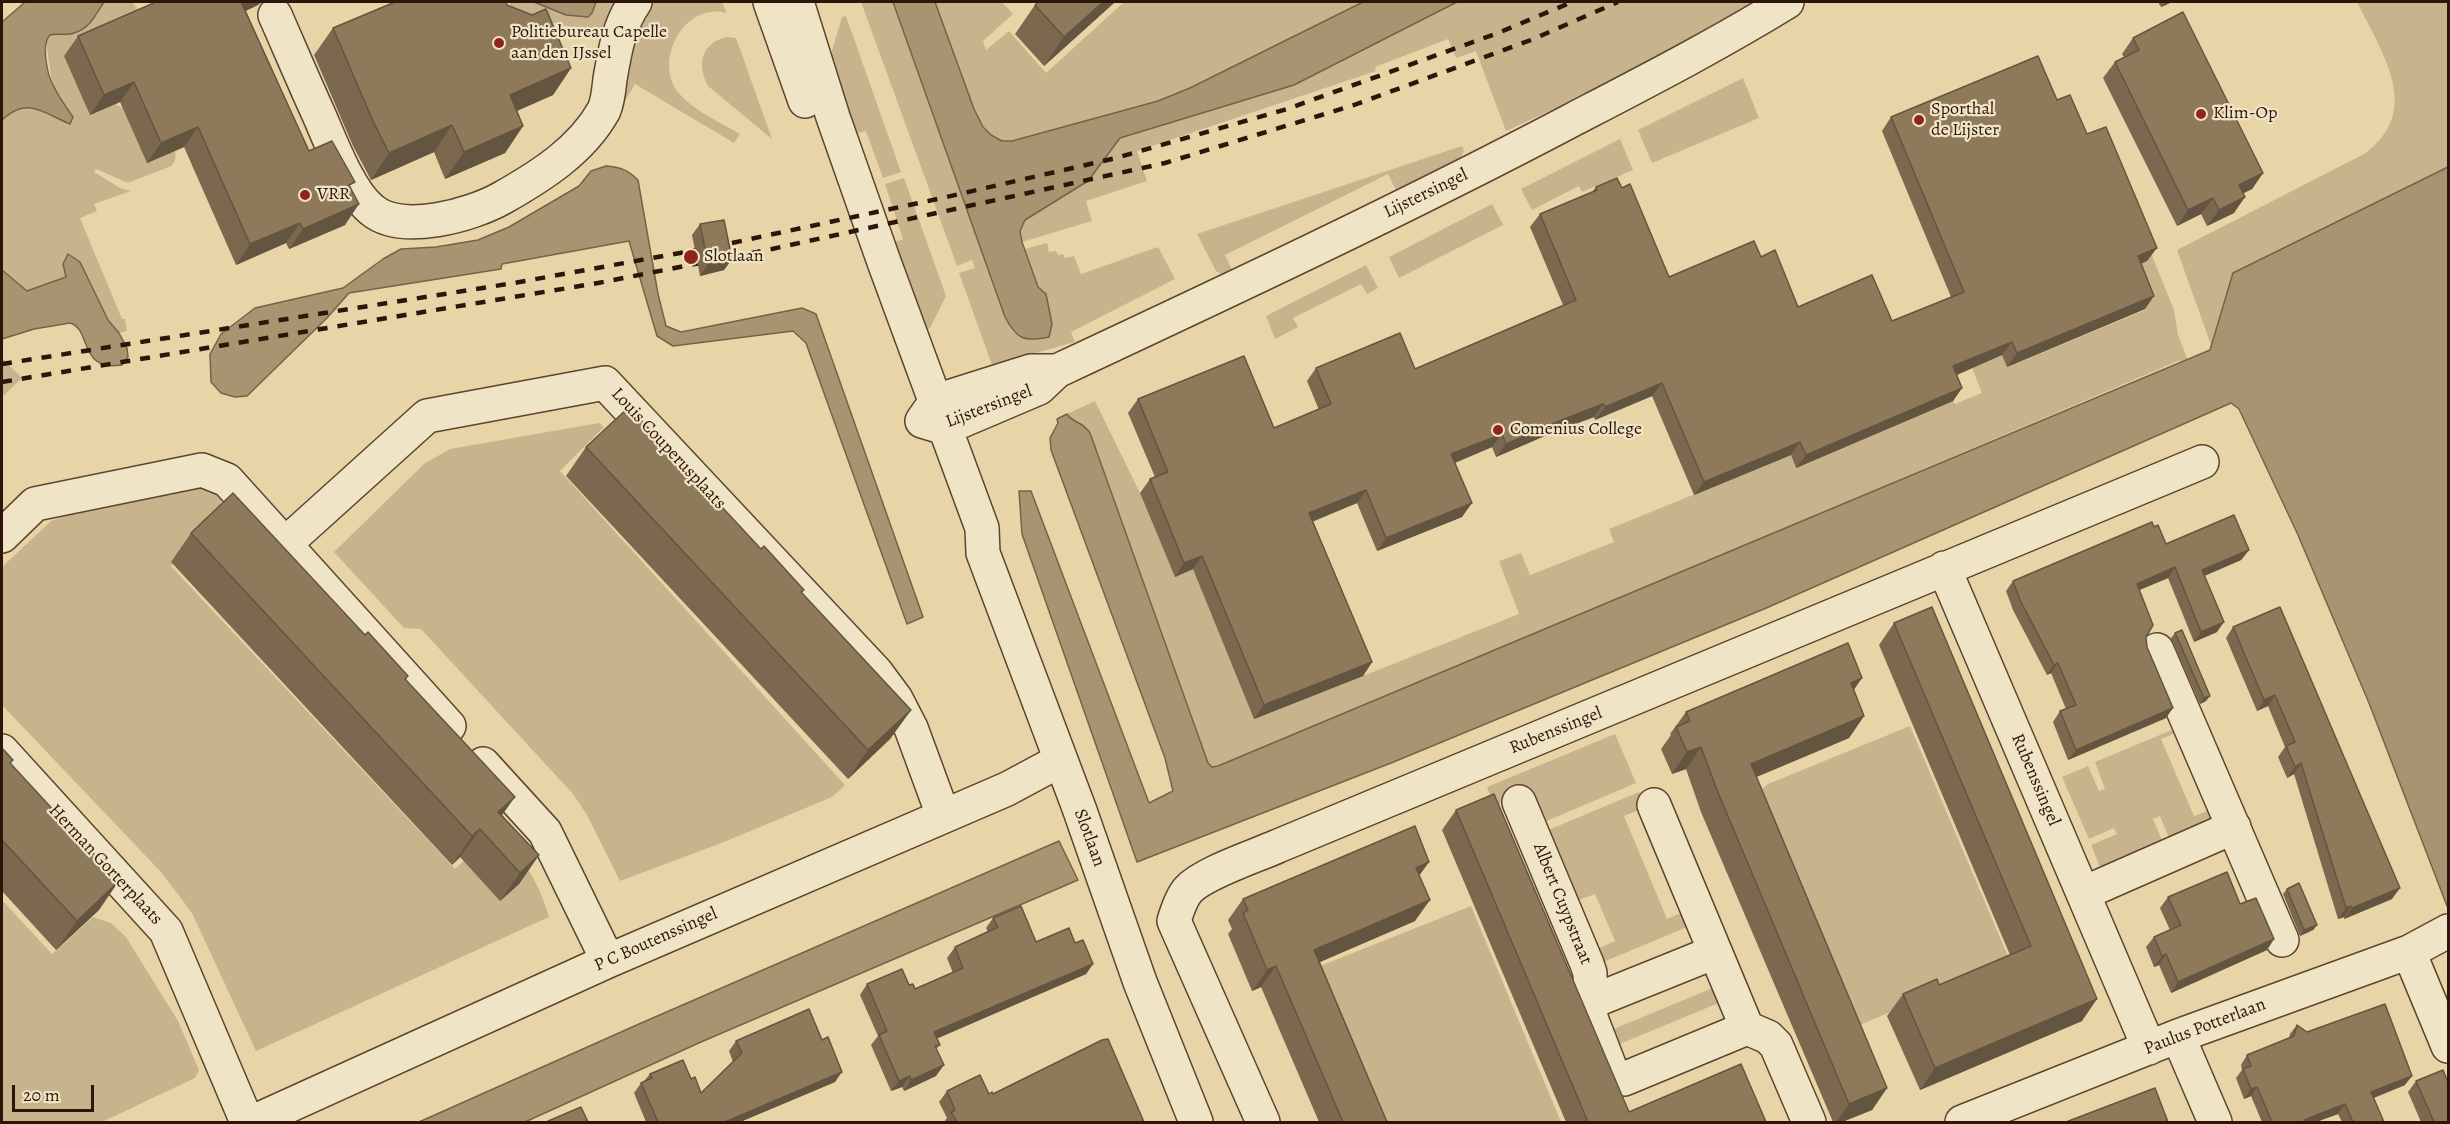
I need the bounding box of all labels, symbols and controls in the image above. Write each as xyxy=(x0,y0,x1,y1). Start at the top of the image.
place label: Politiebureau Capelle aan den IJssel xyxy=(511,22,667,64)
marker: Politiebureau Capelle aan den IJssel xyxy=(492,36,506,50)
place label: Sporthal de Lijster xyxy=(1931,99,1999,142)
place label: Klim-Op xyxy=(2213,103,2278,125)
marker: Klim-Op xyxy=(2194,107,2208,121)
marker: Sporthal de Lijster xyxy=(1912,113,1926,127)
street label: Lijstersingel xyxy=(1381,164,1471,224)
place label: VRR xyxy=(317,184,350,206)
marker: VRR xyxy=(298,188,312,202)
place label: Slotlaan xyxy=(704,246,764,268)
marker: Slotlaan xyxy=(682,248,700,266)
street label: Lijstersingel xyxy=(943,381,1035,433)
street label: Louis Couperusplaats xyxy=(606,384,730,514)
place label: Comenius College xyxy=(1510,419,1642,441)
marker: Comenius College xyxy=(1491,423,1505,437)
street label: Rubenssingel xyxy=(1506,703,1606,759)
street label: Rubenssingel xyxy=(2006,731,2064,829)
street label: Herman Gorterplaats xyxy=(43,800,167,930)
street label: Slotlaan xyxy=(1069,806,1109,870)
street label: Albert Cuypstraat xyxy=(1528,840,1596,968)
street label: P C Boutenssingel xyxy=(591,903,721,977)
street label: Paulus Potterlaan xyxy=(2141,994,2269,1060)
scale bar xyxy=(15,1073,98,1111)
text: 20 m xyxy=(23,1083,60,1107)

